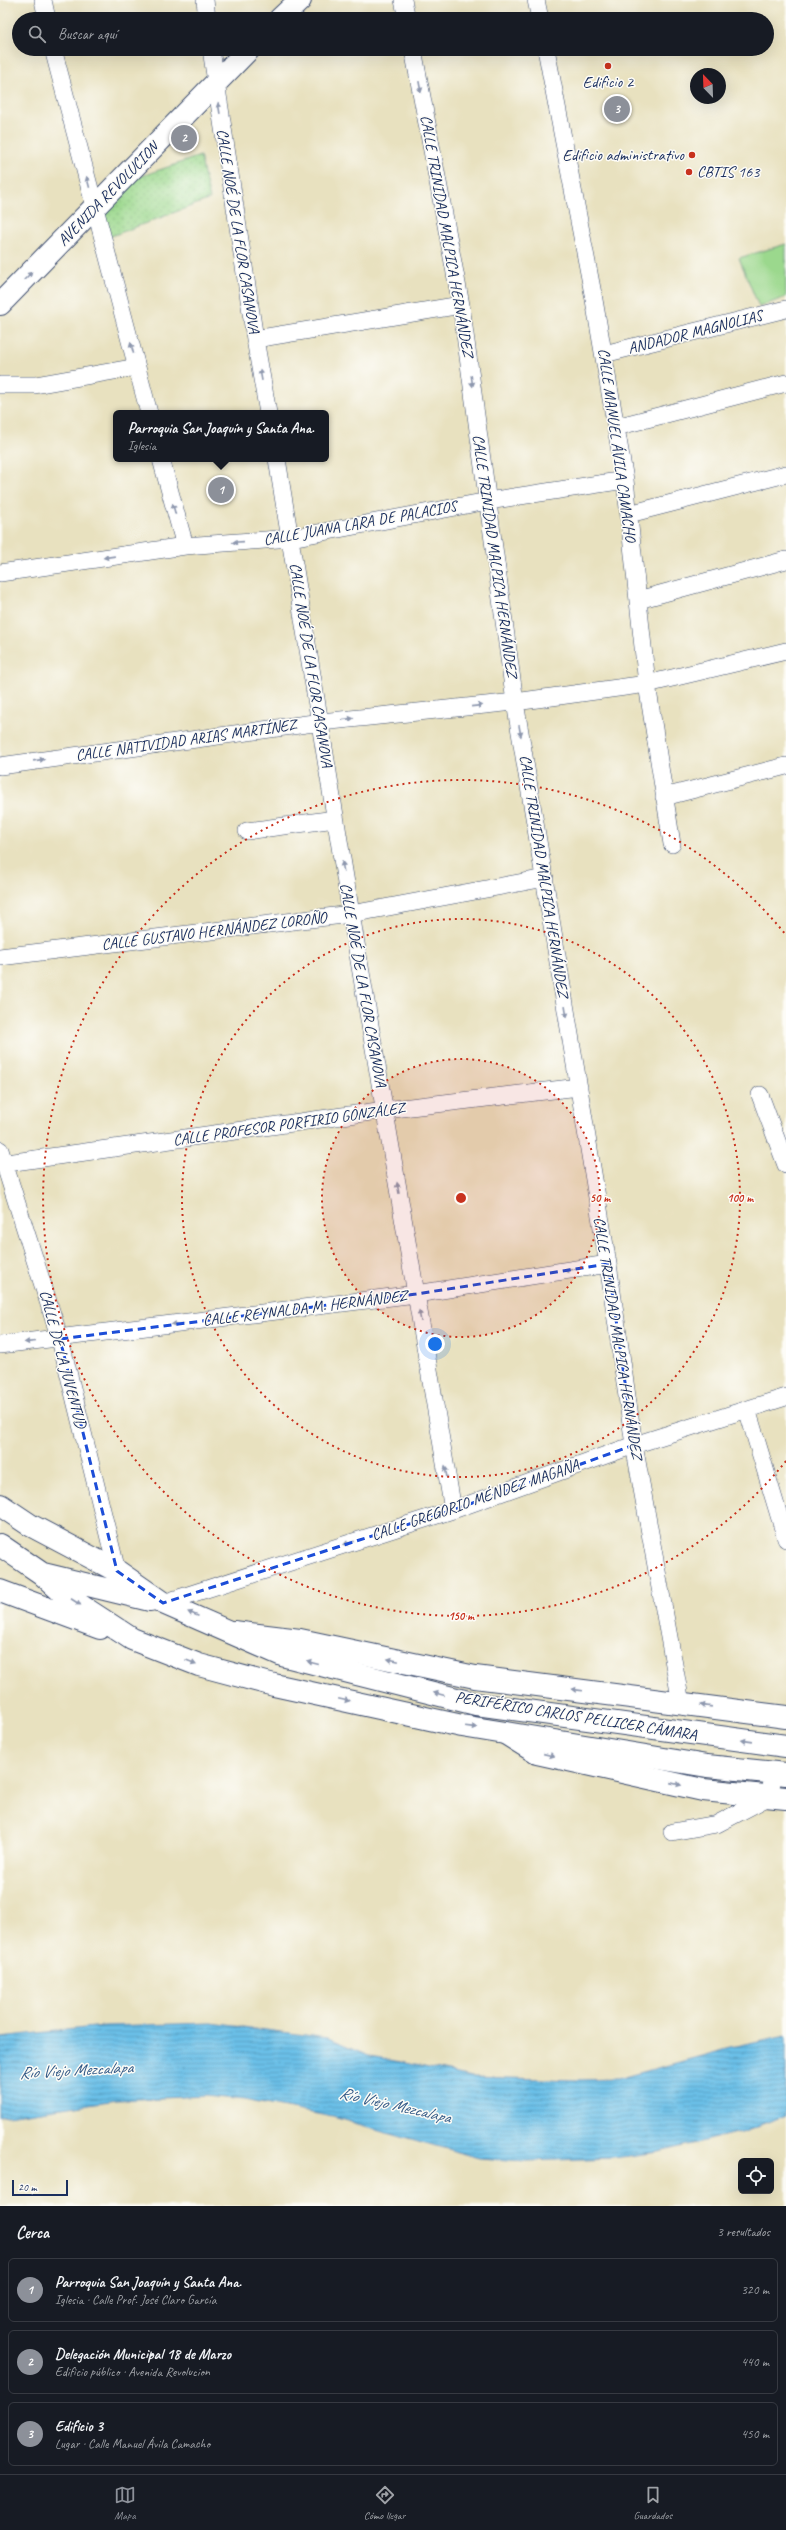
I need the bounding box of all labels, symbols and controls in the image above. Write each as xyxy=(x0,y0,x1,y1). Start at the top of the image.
search box xyxy=(12,12,774,56)
icon: search xyxy=(26,23,48,45)
text: Buscar aquí xyxy=(58,25,117,44)
marker: Edificio 2 xyxy=(603,61,613,71)
north arrow xyxy=(690,68,726,104)
place label: Edificio 2 xyxy=(583,72,635,92)
one-way arrow xyxy=(417,81,423,93)
pin: 3 xyxy=(604,94,630,124)
one-way arrow xyxy=(216,102,222,114)
street label: CALLE TRINIDAD MALPICA HERNÁNDEZ xyxy=(416,113,479,361)
pin: 2 xyxy=(171,123,197,153)
street label: CALLE NOÉ DE LA FLOR CASANOVA xyxy=(212,127,264,336)
street label: AVENIDA REVOLUCION xyxy=(53,136,165,250)
place label: Edificio administrativo xyxy=(563,145,685,165)
marker: Edificio administrativo xyxy=(687,150,697,160)
place label: CBTIS 163 xyxy=(697,162,761,182)
marker: CBTIS 163 xyxy=(684,167,694,177)
one-way arrow xyxy=(85,176,91,188)
one-way arrow xyxy=(23,271,33,281)
street label: ANDADOR MAGNOLIAS xyxy=(626,305,767,358)
one-way arrow xyxy=(129,342,135,354)
street label: CALLE MANUEL ÁVILA CAMACHO xyxy=(594,347,641,545)
one-way arrow xyxy=(258,369,264,381)
one-way arrow xyxy=(468,375,475,387)
popup xyxy=(113,410,329,462)
text: Parroquia San Joaquín y Santa Ana. xyxy=(128,419,314,438)
street label: CALLE TRINIDAD MALPICA HERNÁNDEZ xyxy=(468,433,522,681)
text: Iglesia xyxy=(128,438,156,454)
pin: 1 xyxy=(208,475,234,505)
street label: CALLE JUANA LARA DE PALACIOS xyxy=(262,496,460,550)
one-way arrow xyxy=(171,503,177,515)
one-way arrow xyxy=(232,539,244,546)
one-way arrow xyxy=(103,554,115,560)
street label: CALLE NOÉ DE LA FLOR CASANOVA xyxy=(285,561,337,770)
one-way arrow xyxy=(471,703,483,709)
street label: CALLE NATIVIDAD ARIAS MARTÍNEZ xyxy=(74,714,300,765)
one-way arrow xyxy=(342,716,354,722)
one-way arrow xyxy=(517,725,523,737)
street label: CALLE TRINIDAD MALPICA HERNÁNDEZ xyxy=(515,753,573,1001)
one-way arrow xyxy=(33,757,45,763)
one-way arrow xyxy=(340,861,346,873)
street label: CALLE NOÉ DE LA FLOR CASANOVA xyxy=(335,881,391,1089)
street label: CALLE GUSTAVO HERNÁNDEZ LOROÑO xyxy=(101,907,330,955)
one-way arrow xyxy=(563,1005,569,1018)
street label: CALLE PROFESOR PORFIRIO GONZÁLEZ xyxy=(172,1097,409,1150)
one-way arrow xyxy=(395,1182,401,1194)
text: 50 m xyxy=(590,1190,611,1206)
text: 100 m xyxy=(727,1190,754,1206)
centre of rings xyxy=(454,1191,468,1205)
street label: CALLE TRINIDAD MALPICA HERNÁNDEZ xyxy=(589,1215,647,1463)
one-way arrow xyxy=(564,1267,576,1273)
street label: CALLE REYNALDA M. HERNÁNDEZ xyxy=(202,1285,411,1330)
street label: CALLE DE LA JUVENTUD xyxy=(35,1288,92,1432)
one-way arrow xyxy=(416,1310,422,1322)
one-way arrow xyxy=(171,1321,183,1327)
your location xyxy=(425,1334,445,1354)
one-way arrow xyxy=(24,1338,36,1345)
street label: CALLE GREGORIO MÉNDEZ MAGAÑA xyxy=(369,1455,582,1545)
one-way arrow xyxy=(443,1466,449,1478)
one-way arrow xyxy=(342,1541,354,1547)
one-way arrow xyxy=(70,1599,81,1606)
text: 150 m xyxy=(448,1608,475,1624)
one-way arrow xyxy=(186,1611,198,1617)
one-way arrow xyxy=(387,1656,400,1662)
one-way arrow xyxy=(185,1659,197,1665)
one-way arrow xyxy=(307,1659,319,1665)
street label: PERIFÉRICO CARLOS PELLICER CÁMARA xyxy=(454,1687,699,1745)
one-way arrow xyxy=(571,1687,583,1693)
one-way arrow xyxy=(433,1691,445,1697)
one-way arrow xyxy=(338,1697,350,1703)
one-way arrow xyxy=(700,1703,712,1709)
one-way arrow xyxy=(465,1724,477,1730)
one-way arrow xyxy=(741,1738,753,1744)
one-way arrow xyxy=(543,1753,555,1759)
one-way arrow xyxy=(669,1781,682,1787)
water label: Río Viejo Mezcalapa xyxy=(19,2056,135,2083)
water label: Río Viejo Mezcalapa xyxy=(338,2082,455,2128)
map controls xyxy=(738,2158,774,2194)
button: locate xyxy=(738,2158,774,2194)
scale bar xyxy=(12,2178,68,2197)
text: 20 m xyxy=(18,2180,37,2194)
text: Cerca xyxy=(16,2222,49,2243)
text: 3 resultados xyxy=(717,2224,770,2240)
text: Parroquia San Joaquín y Santa Ana. xyxy=(55,2273,241,2292)
text: 1 xyxy=(27,2282,33,2298)
text: 320 m xyxy=(741,2282,769,2298)
text: Iglesia · Calle Prof. José Claro García xyxy=(55,2292,216,2308)
text: Delegación Municipal 18 de Marzo xyxy=(55,2345,231,2364)
text: 2 xyxy=(27,2354,33,2370)
text: 440 m xyxy=(741,2354,769,2370)
text: Edificio público · Avenida Revolucion xyxy=(55,2364,210,2380)
text: Edificio 3 xyxy=(55,2417,103,2436)
text: 3 xyxy=(27,2426,33,2442)
text: 450 m xyxy=(741,2426,769,2442)
text: Lugar · Calle Manuel Ávila Camacho xyxy=(55,2436,210,2452)
tab: Mapa xyxy=(114,2484,136,2522)
tab: Cómo llegar xyxy=(364,2484,406,2522)
tab: Guardados xyxy=(633,2484,672,2522)

